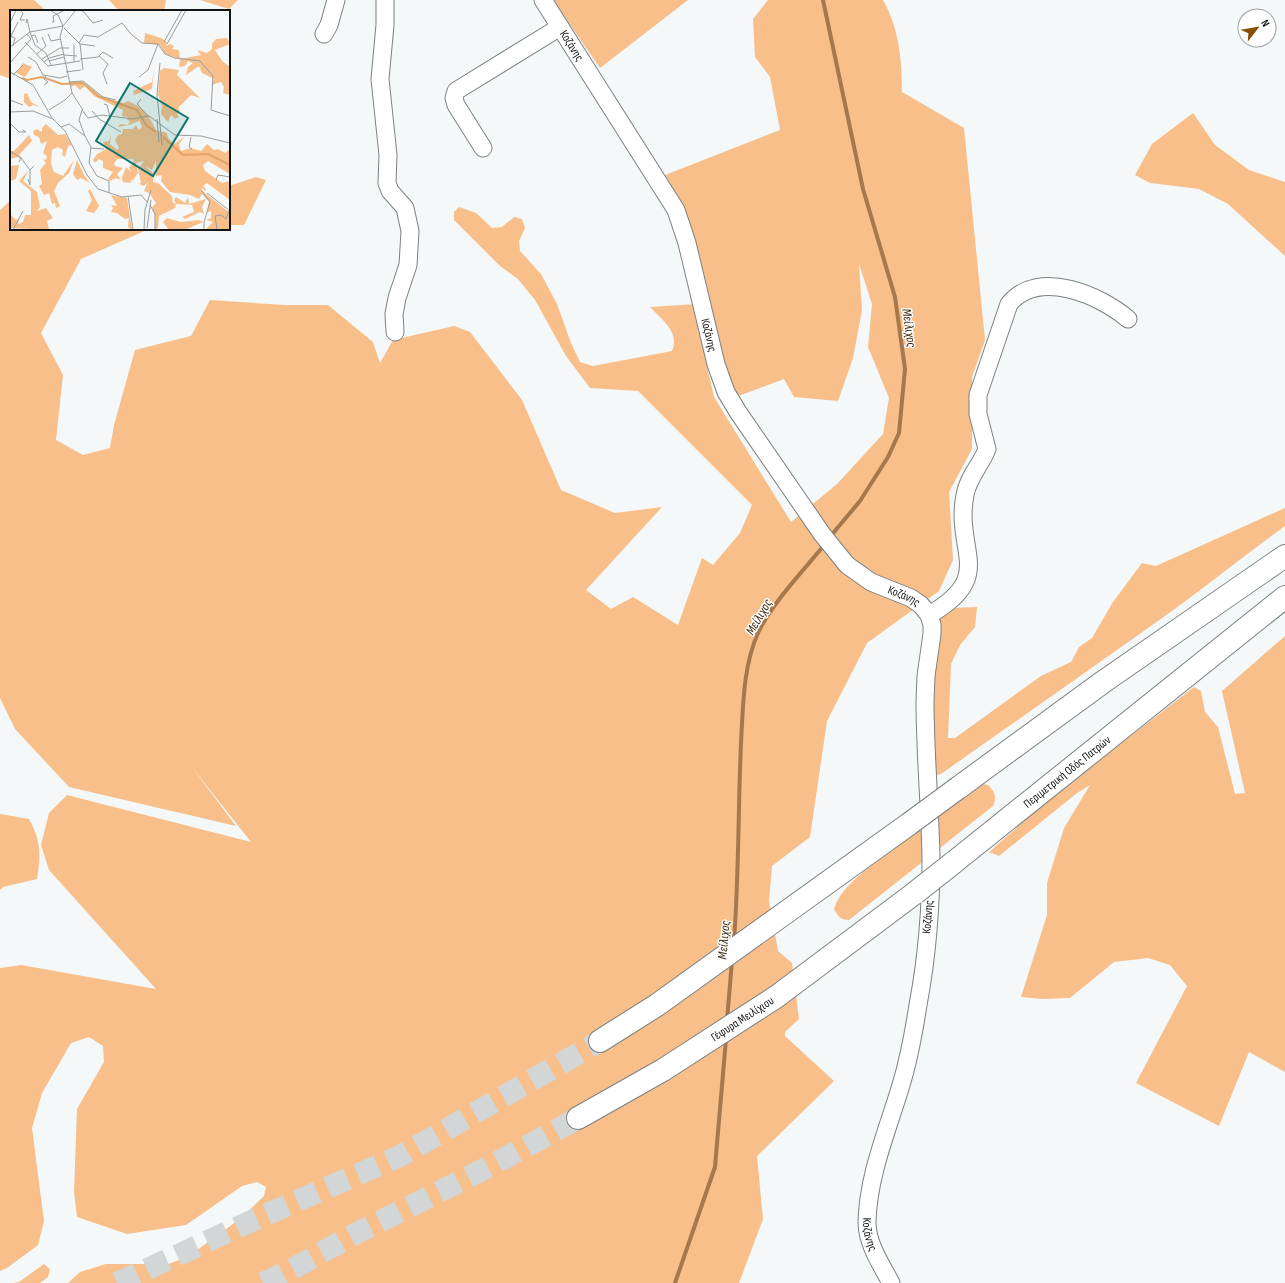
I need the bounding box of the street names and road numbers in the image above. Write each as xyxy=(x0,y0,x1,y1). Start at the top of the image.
street label: Κοζάνης xyxy=(557,27,587,64)
street label: Κοζάνης xyxy=(698,317,720,353)
street label: Κοζάνης xyxy=(886,582,923,610)
street label: Περιμετρική Οδός Πατρών xyxy=(1020,732,1114,811)
street label: Κοζάνης xyxy=(919,899,937,934)
street label: Γέφυρα Μειλίχιου xyxy=(708,993,777,1045)
street label: Κοζάνης xyxy=(859,1217,881,1253)

